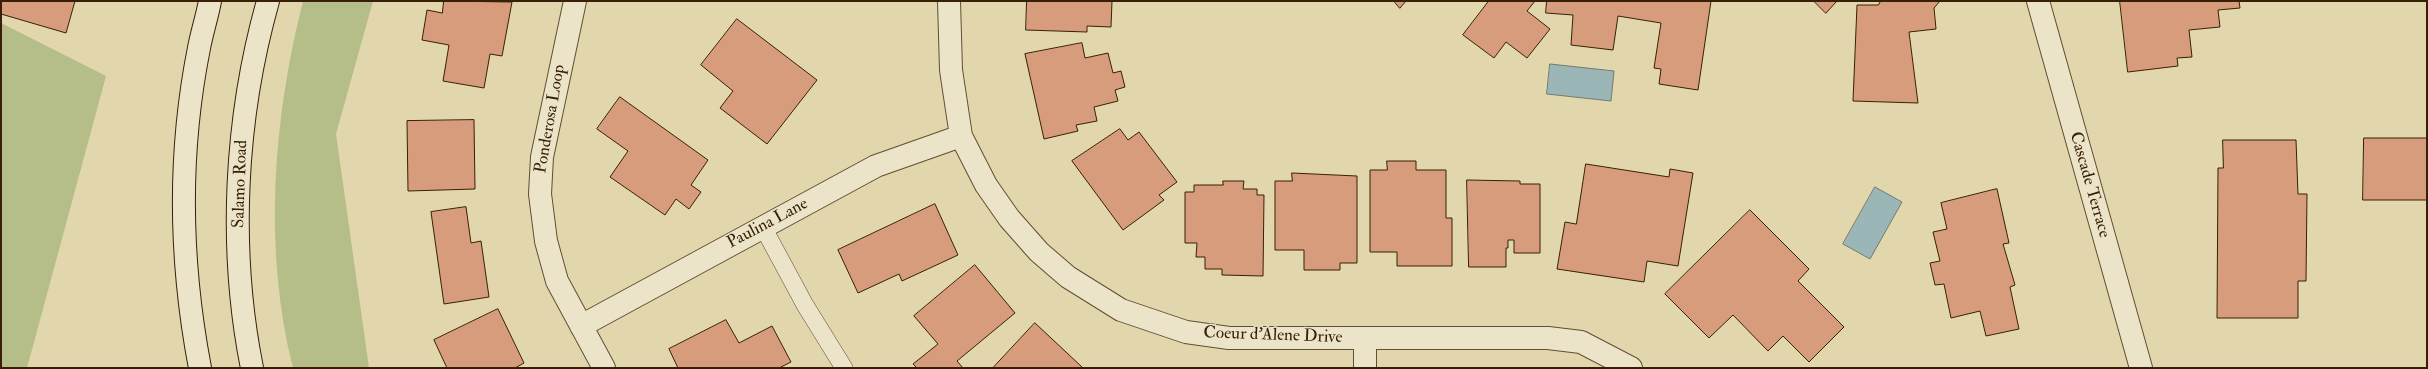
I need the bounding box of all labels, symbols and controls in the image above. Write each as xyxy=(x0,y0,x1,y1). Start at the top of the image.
street label: Ponderosa Loop xyxy=(531,63,571,175)
street label: Cascade Terrace xyxy=(2064,130,2114,240)
street label: Salamo Road xyxy=(229,140,253,228)
street label: Paulina Lane xyxy=(724,194,812,254)
street label: Coeur d'Alene Drive xyxy=(1203,323,1343,349)

